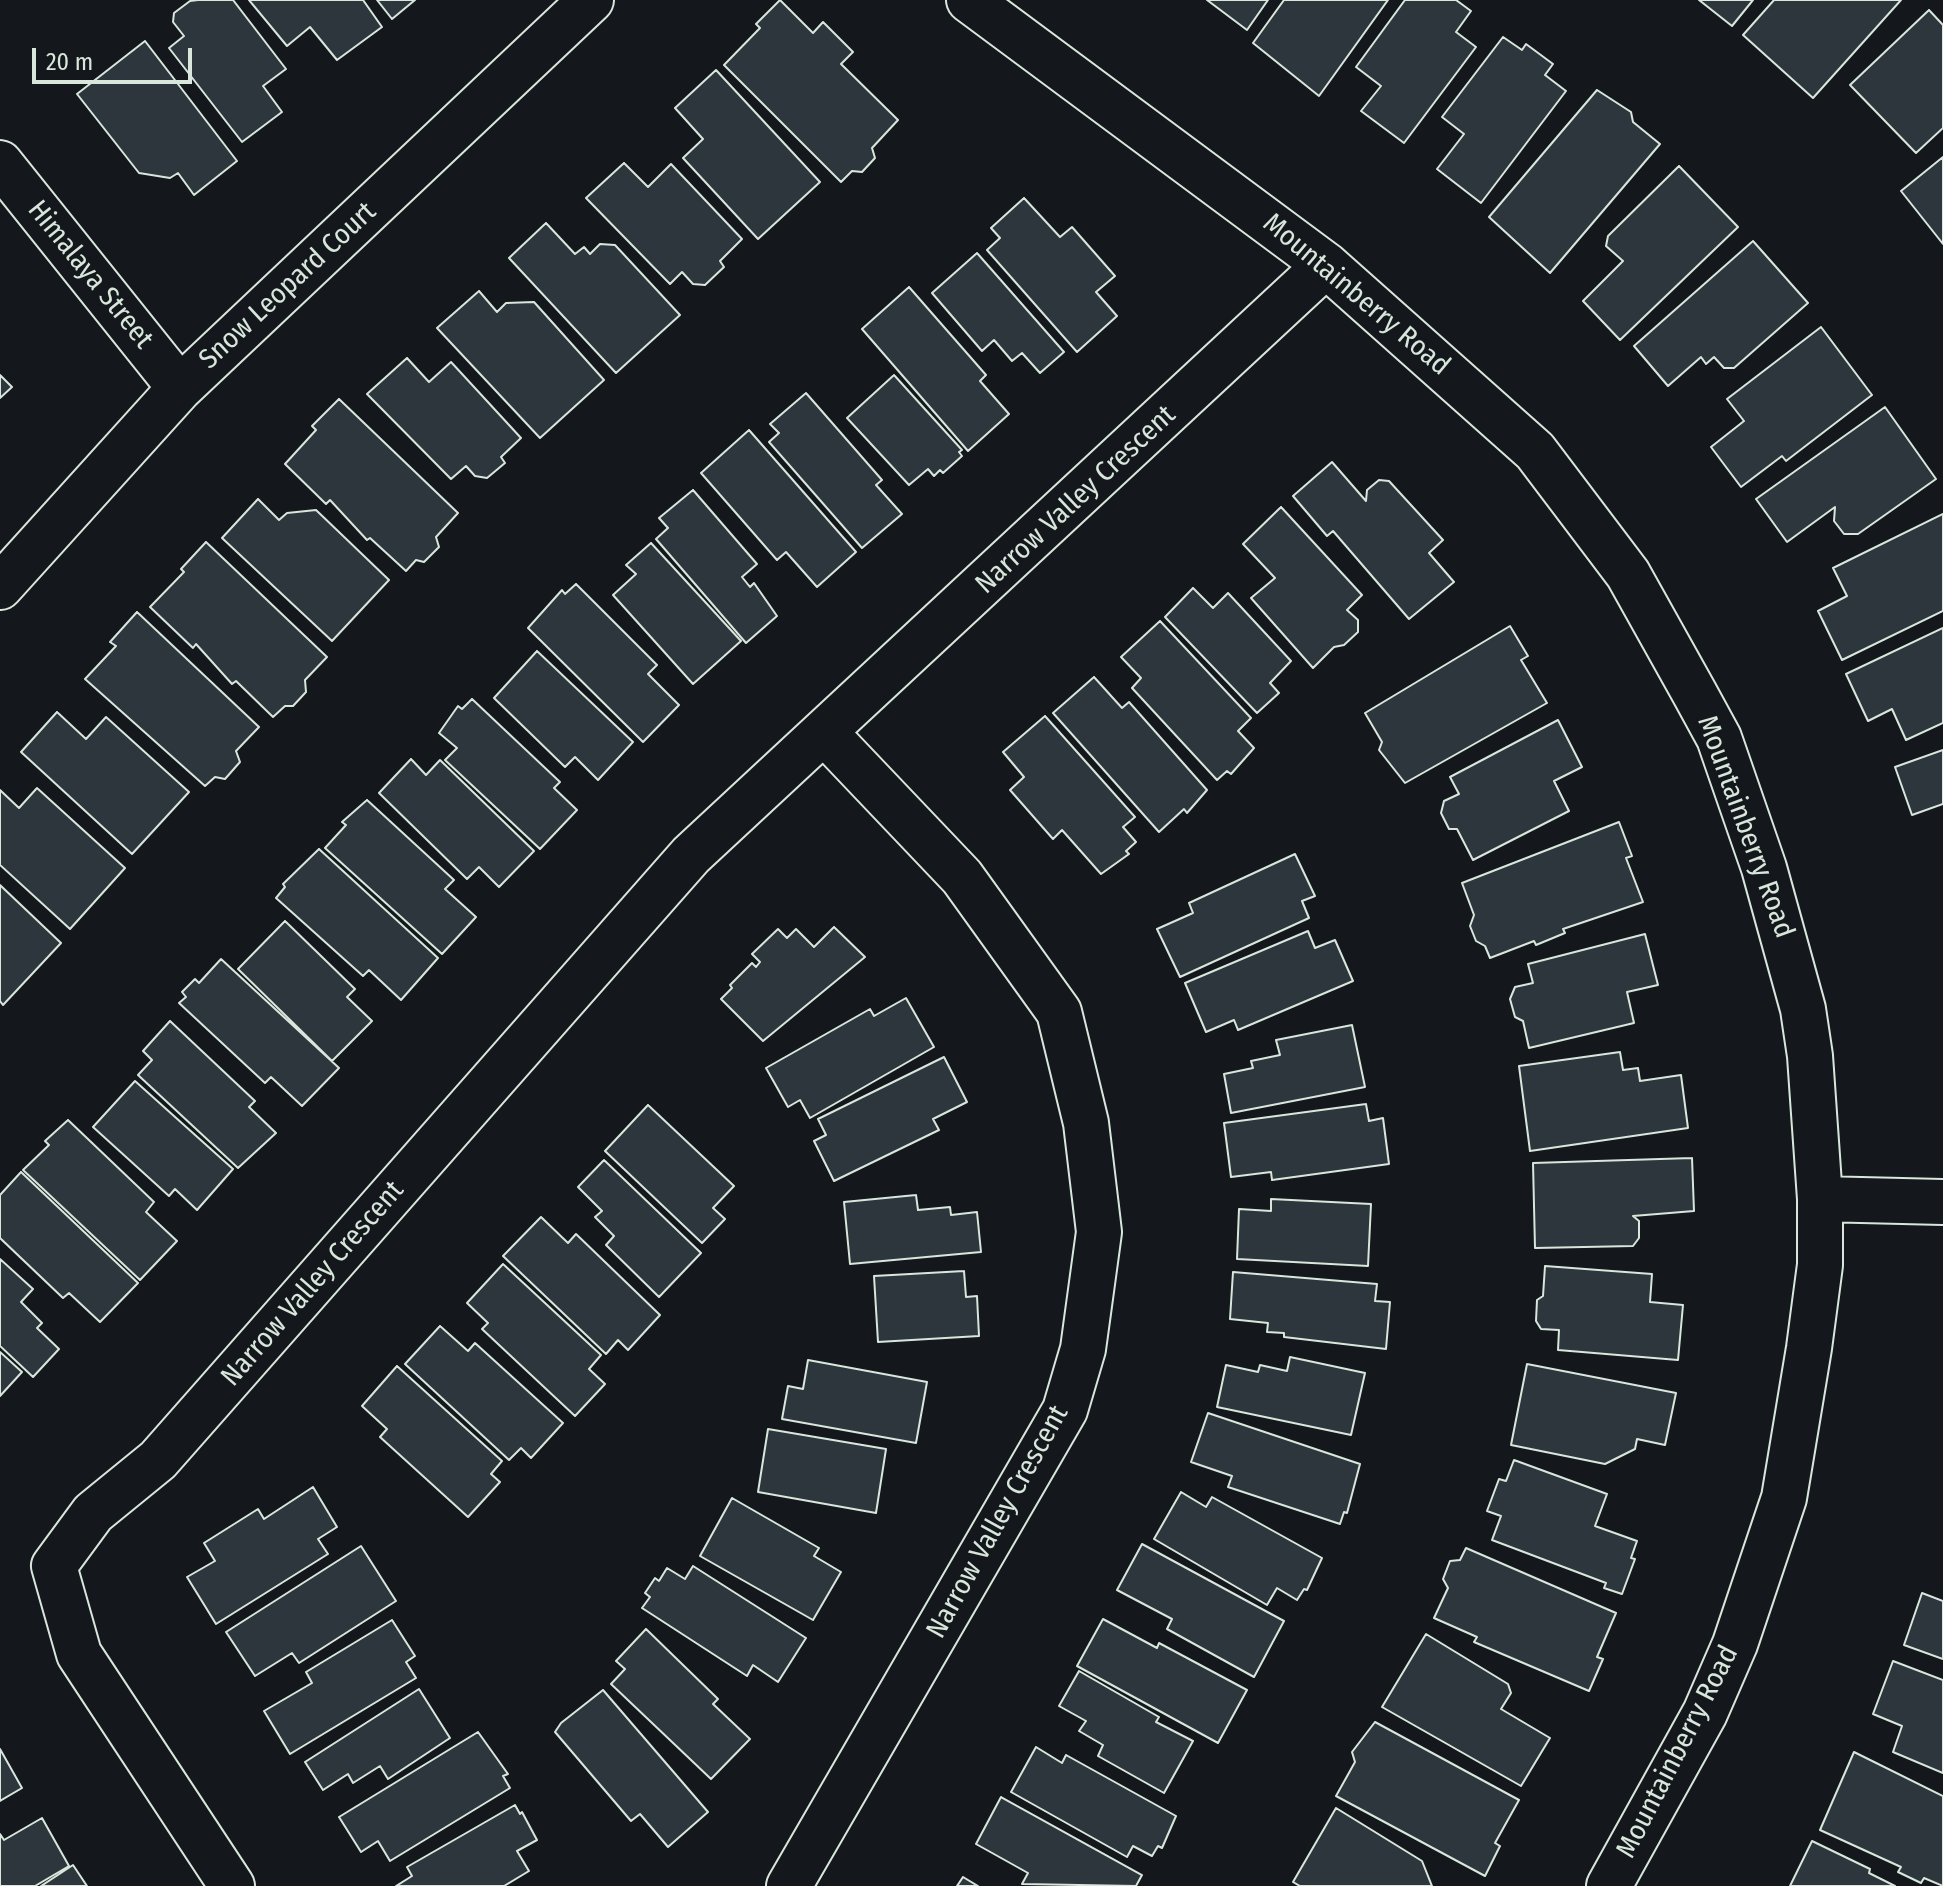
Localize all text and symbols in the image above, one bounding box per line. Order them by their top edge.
scale bar [36,32,196,82]
text: 20 m [46,48,93,76]
street label: Himalaya Street [20,194,160,356]
street label: Snow Leopard Court [193,195,383,377]
street label: Mountainberry Road [1256,207,1456,383]
street label: Narrow Valley Crescent [969,399,1183,601]
street label: Mountainberry Road [1689,711,1801,943]
street label: Narrow Valley Crescent [215,1175,411,1393]
street label: Narrow Valley Crescent [920,1400,1076,1644]
street label: Mountainberry Road [1610,1640,1746,1864]

